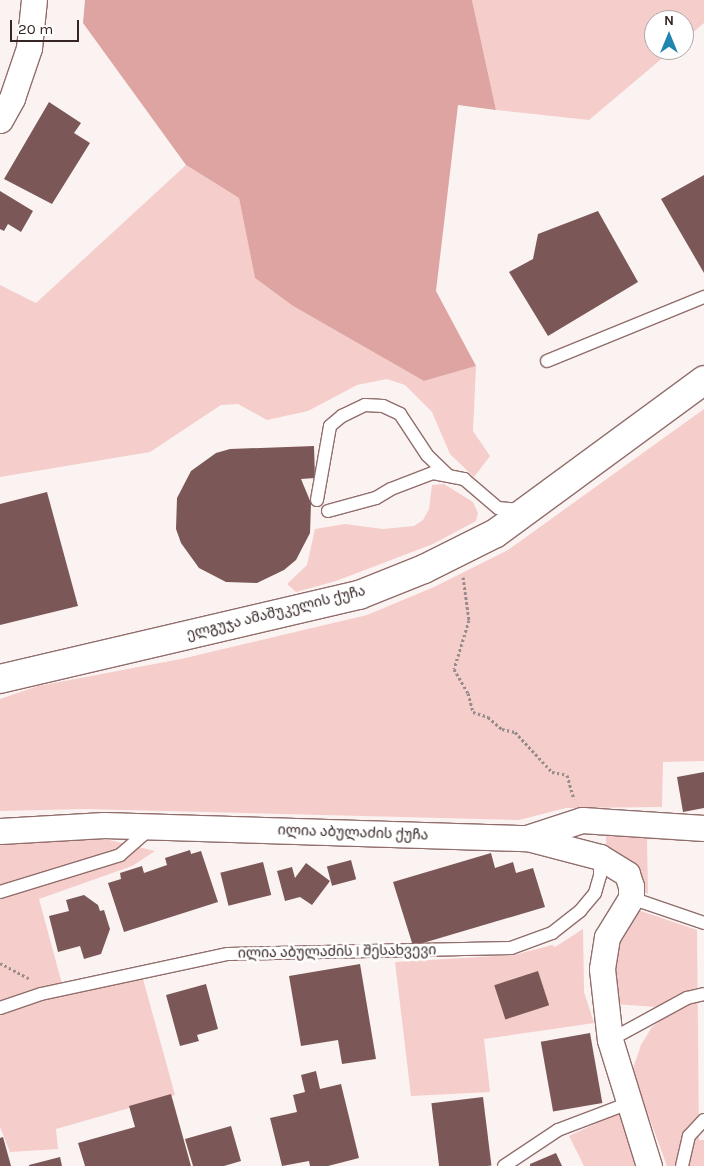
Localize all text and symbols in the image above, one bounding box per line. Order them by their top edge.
scale bar [12,10,81,42]
north arrow [644,10,694,60]
text: N [664,12,674,29]
text: 20 m [18,20,53,38]
street label: ელგუჯა ამაშუკელის ქუჩა [185,583,367,643]
street label: ილია აბულაძის ქუჩა [277,822,429,844]
street label: ილია აბულაძის I შესახვევი [238,942,436,962]

